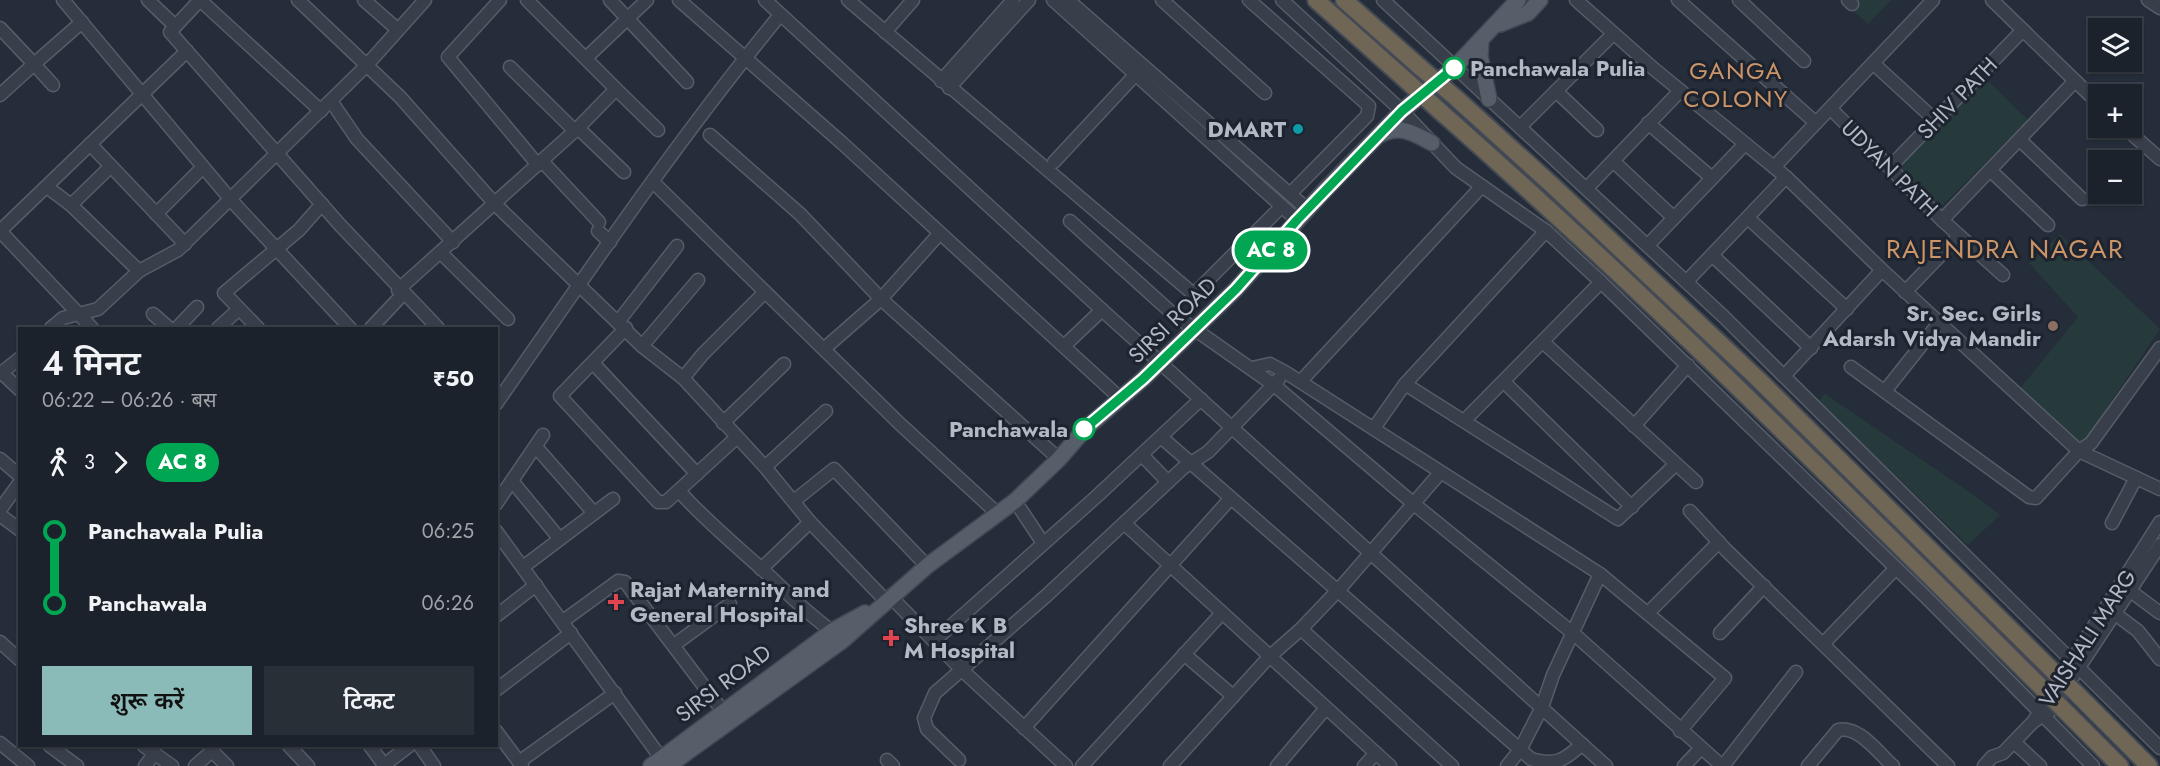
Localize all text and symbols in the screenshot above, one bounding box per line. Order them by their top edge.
map controls [2088,18,2142,204]
button: layers [2088,18,2142,72]
street label: SHIV PATH [1909,50,2005,146]
place label: Panchawala Pulia [1470,52,1645,84]
district label: GANGA COLONY [1683,53,1789,116]
marker: Panchawala Pulia [1443,57,1465,79]
button: + [2088,84,2142,138]
street label: UDYAN PATH [1834,112,1946,224]
place label: DMART [1208,113,1287,145]
marker: DMART [1291,122,1305,136]
button: − [2088,150,2142,204]
line badge: AC 8 [1229,230,1313,270]
district label: RAJENDRA NAGAR [1886,230,2124,268]
text: AC 8 [1247,235,1296,265]
street label: SIRSI ROAD [1120,269,1224,371]
place label: Sr. Sec. Girls Adarsh Vidya Mandir [1822,297,2041,354]
marker: Sr. Sec. Girls Adarsh Vidya Mandir [2046,319,2060,333]
text: 4 मिनट [42,340,141,387]
text: ₹50 [433,362,474,394]
text: 06:22 – 06:26 · बस [42,386,216,415]
place label: Panchawala [949,413,1068,445]
marker: Panchawala [1073,418,1095,440]
icon: walk [42,446,75,479]
icon: forward [104,446,137,479]
text: AC 8 [158,447,207,477]
text: 3 [84,448,95,477]
text: Panchawala Pulia [88,515,263,547]
text: 06:25 [422,517,474,546]
street label: VAISHALI MARG [2031,563,2143,713]
place label: Rajat Maternity and General Hospital [630,573,830,630]
text: Panchawala [88,587,207,619]
text: 06:26 [422,589,474,618]
marker: Rajat Maternity and General Hospital [607,593,625,611]
place label: Shree K B M Hospital [904,609,1015,666]
marker: Shree K B M Hospital [882,629,900,647]
street label: SIRSI ROAD [669,636,778,730]
button: शुरू करें [42,666,252,735]
button: टिकट [264,666,474,735]

